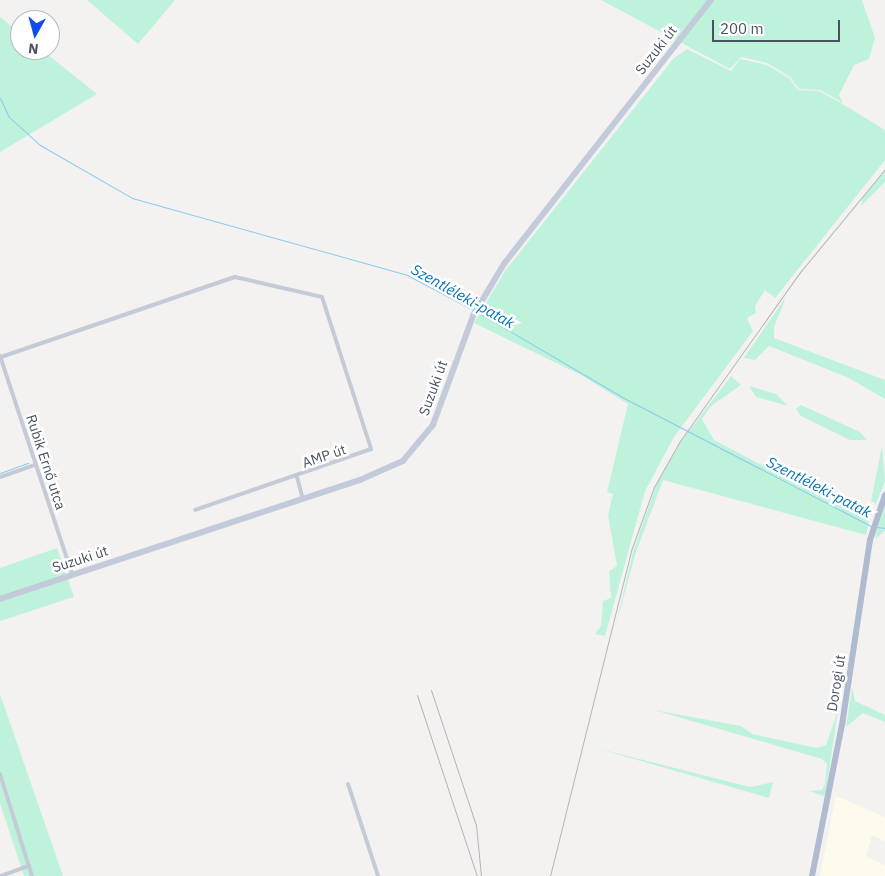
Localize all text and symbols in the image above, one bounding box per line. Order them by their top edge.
north arrow [10,10,60,60]
scale bar [715,10,842,42]
text: 200 m [720,19,764,38]
street label: Suzuki út [632,22,680,78]
text: N [27,39,39,58]
water label: Szentléleki-patak [408,260,518,332]
street label: Suzuki út [415,358,451,418]
street label: Rubik Ernő utca [23,412,69,512]
street label: AMP út [300,441,348,471]
water label: Szentléleki-patak [763,453,875,521]
street label: Suzuki út [50,542,110,576]
street label: Dorogi út [823,653,849,713]

